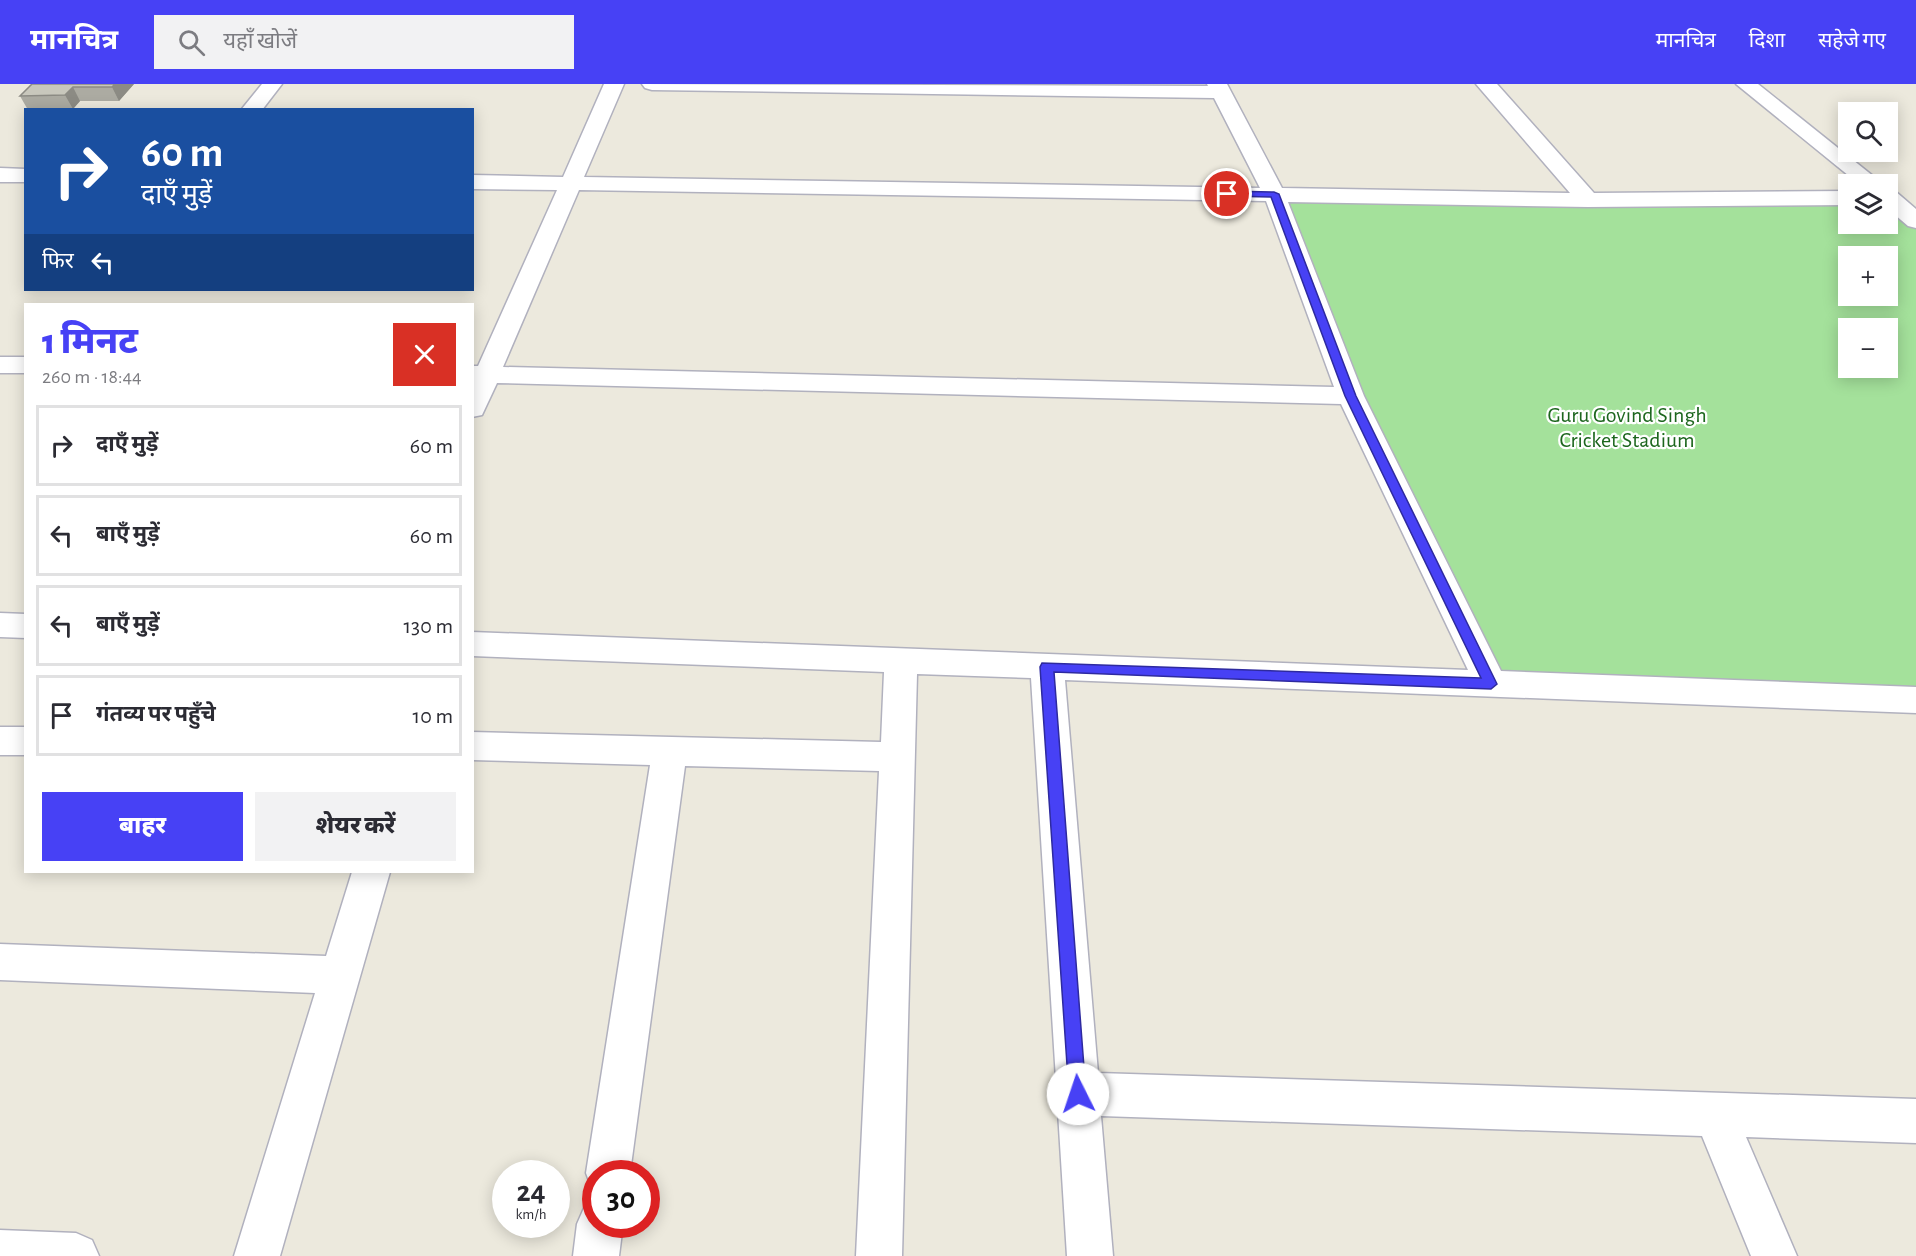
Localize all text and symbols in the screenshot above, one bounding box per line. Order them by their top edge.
search box [154,15,574,69]
icon: search [175,26,208,59]
text: मानचित्र [30,27,118,55]
text: यहाँ खोजें [223,30,297,52]
text: मानचित्र [1656,30,1716,51]
text: दिशा [1749,30,1785,51]
text: सहेजे गए [1818,30,1886,51]
map controls [1838,102,1898,378]
button: search [1838,102,1898,162]
icon: right [42,132,120,210]
text: 60 m [141,132,223,174]
pin [1201,168,1252,219]
button: layers [1838,174,1898,234]
icon: arrive [1210,177,1243,210]
text: दाएँ मुड़ें [141,181,212,208]
icon: left [86,246,119,279]
button: + [1838,246,1898,306]
text: फिर [42,250,74,272]
button: − [1838,318,1898,378]
button: close [393,323,456,386]
text: 1 मिनट [42,324,138,360]
text: 260 m · 18:44 [42,367,142,387]
park label: Guru Govind Singh Cricket Stadium [1547,404,1707,451]
icon: right [45,429,78,462]
text: दाएँ मुड़ें [96,433,158,455]
text: 60 m [410,435,453,457]
icon: left [45,519,78,552]
text: बाएँ मुड़ें [96,523,160,545]
text: 60 m [410,525,453,547]
icon: left [45,609,78,642]
text: बाएँ मुड़ें [96,613,160,635]
text: 130 m [404,615,453,637]
icon: arrive [45,699,78,732]
text: गंतव्य पर पहुँचे [96,703,216,725]
text: 10 m [413,705,453,727]
button: बाहर [42,792,243,861]
button: शेयर करें [255,792,456,861]
position arrow [1046,1062,1110,1126]
speed limit sign: 30 [582,1160,660,1238]
text: 24 [516,1177,546,1207]
text: km/h [516,1207,546,1222]

